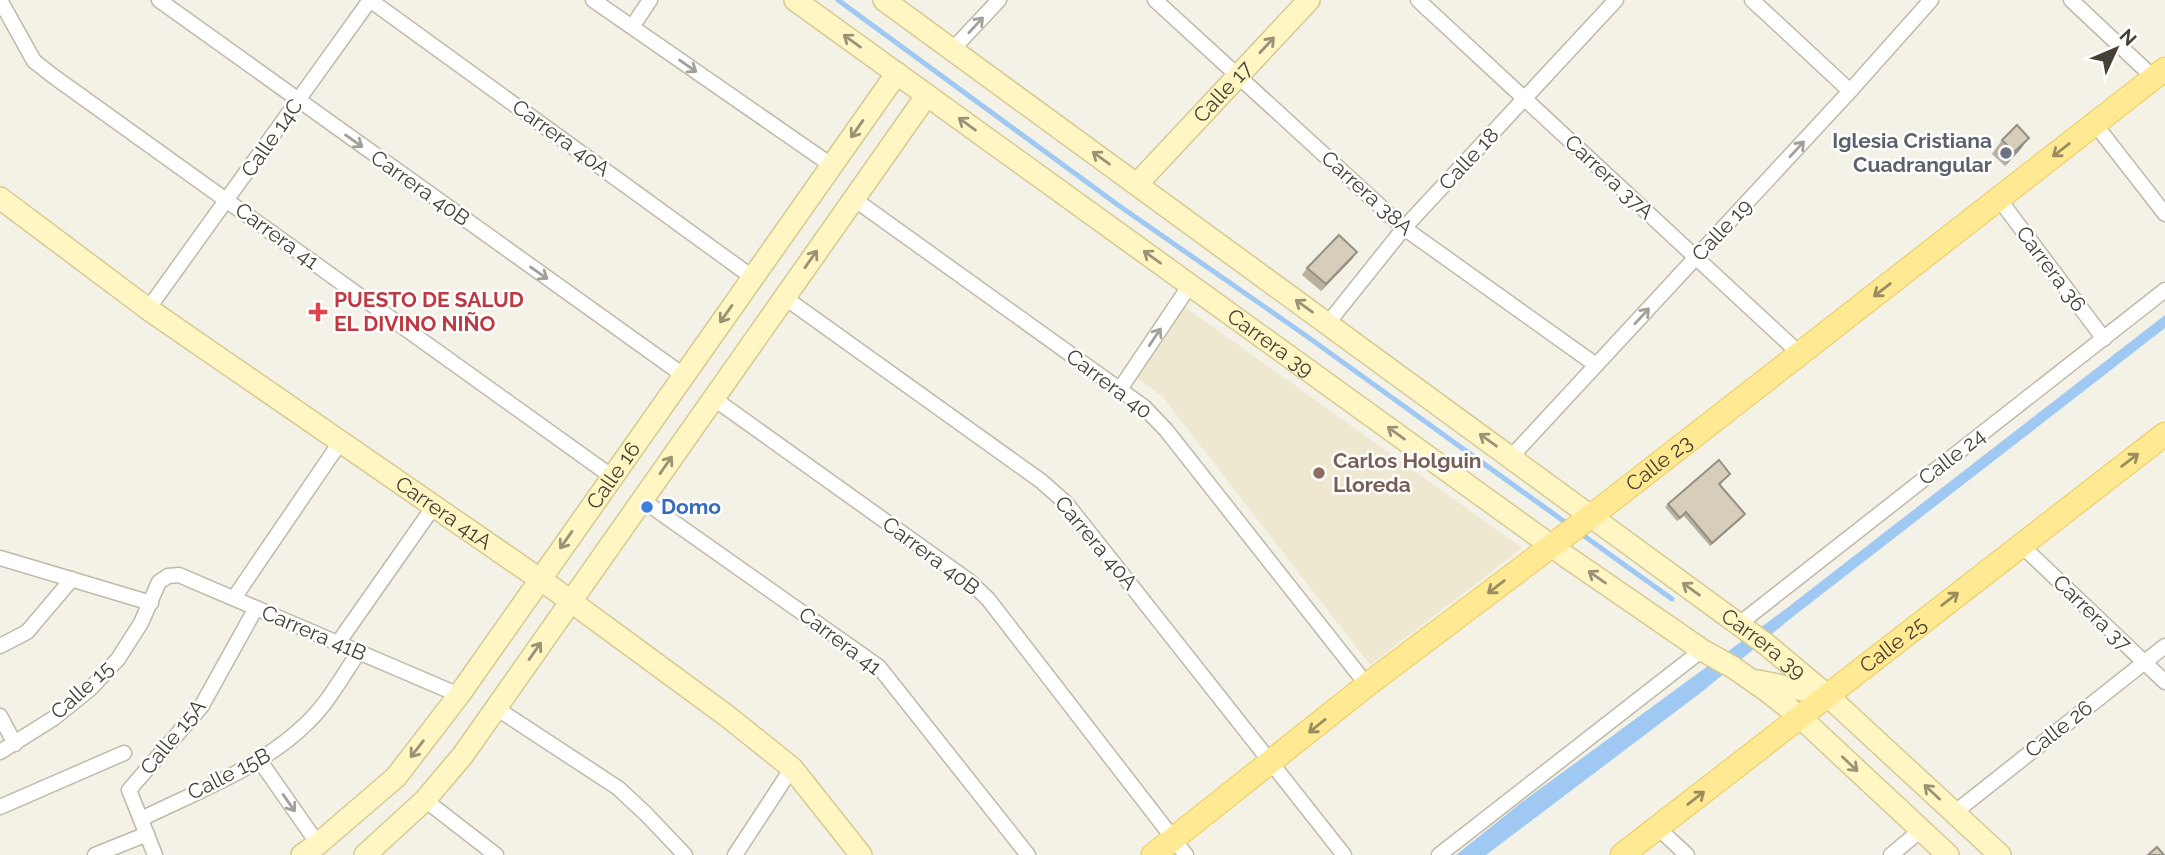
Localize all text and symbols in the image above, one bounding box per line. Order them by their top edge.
north arrow [2081,14,2151,84]
one-way arrow [968,16,984,34]
text: N [2115,24,2141,50]
one-way arrow [843,34,862,48]
one-way arrow [1259,37,1276,54]
street label: Calle 17 [1188,55,1258,128]
one-way arrow [678,59,697,73]
street label: Calle 14C [236,94,308,182]
street label: Carrera 40A [507,94,615,181]
one-way arrow [958,117,977,131]
one-way arrow [850,119,864,138]
street label: Calle 18 [1433,122,1504,195]
place label: Iglesia Cristiana Cuadrangular [1832,128,1992,177]
street label: Carrera 37A [1560,129,1659,224]
one-way arrow [344,134,363,148]
one-way arrow [1788,141,1805,158]
one-way arrow [2053,143,2071,158]
street label: Carrera 40B [366,144,475,231]
street label: Carrera 38A [1316,145,1418,240]
marker: Iglesia Cristiana Cuadrangular [1998,145,2014,161]
one-way arrow [1091,151,1110,166]
street label: Calle 19 [1686,193,1757,266]
street label: Carrera 41 [231,197,324,274]
street label: Carrera 36 [2011,221,2092,316]
one-way arrow [804,250,818,269]
one-way arrow [1143,250,1162,264]
one-way arrow [529,266,548,280]
one-way arrow [1873,282,1891,297]
place label: PUESTO DE SALUD EL DIVINO NIÑO [334,287,524,336]
one-way arrow [1295,299,1314,313]
marker: PUESTO DE SALUD EL DIVINO NIÑO [308,302,328,322]
street label: Carrera 39 [1222,303,1318,382]
one-way arrow [719,304,733,323]
one-way arrow [1634,308,1651,325]
one-way arrow [1148,328,1162,347]
street label: Carrera 40 [1061,343,1157,424]
street label: Calle 24 [1914,423,1990,490]
one-way arrow [1387,426,1406,440]
street label: Calle 23 [1621,429,1697,496]
one-way arrow [1479,433,1498,448]
street label: Calle 16 [581,437,645,514]
place label: Carlos Holguin Lloreda [1333,448,1482,497]
one-way arrow [2120,453,2139,468]
one-way arrow [659,456,673,475]
marker: Carlos Holguin Lloreda [1311,465,1327,481]
street label: Carrera 41A [391,470,497,554]
street label: Carrera 40A [1050,491,1143,595]
place label: Domo [661,494,721,519]
marker: Domo [639,499,655,515]
street label: Carrera 40B [878,511,985,600]
one-way arrow [559,530,573,549]
street label: Carrera 37 [2048,569,2137,657]
one-way arrow [1588,570,1607,584]
one-way arrow [1488,579,1506,594]
one-way arrow [1682,582,1701,596]
one-way arrow [1940,592,1958,607]
street label: Carrera 41B [258,599,370,666]
street label: Carrera 41 [794,601,887,680]
street label: Carrera 39 [1717,603,1811,684]
street label: Calle 25 [1855,611,1931,678]
one-way arrow [528,642,542,661]
street label: Calle 15 [45,655,118,724]
street label: Calle 15A [135,694,211,779]
street label: Calle 26 [2020,695,2097,763]
one-way arrow [1308,719,1326,734]
one-way arrow [409,740,424,758]
street label: Calle 15B [183,742,274,805]
one-way arrow [1841,755,1858,772]
one-way arrow [1923,784,1941,800]
one-way arrow [1686,791,1704,806]
one-way arrow [282,793,296,812]

